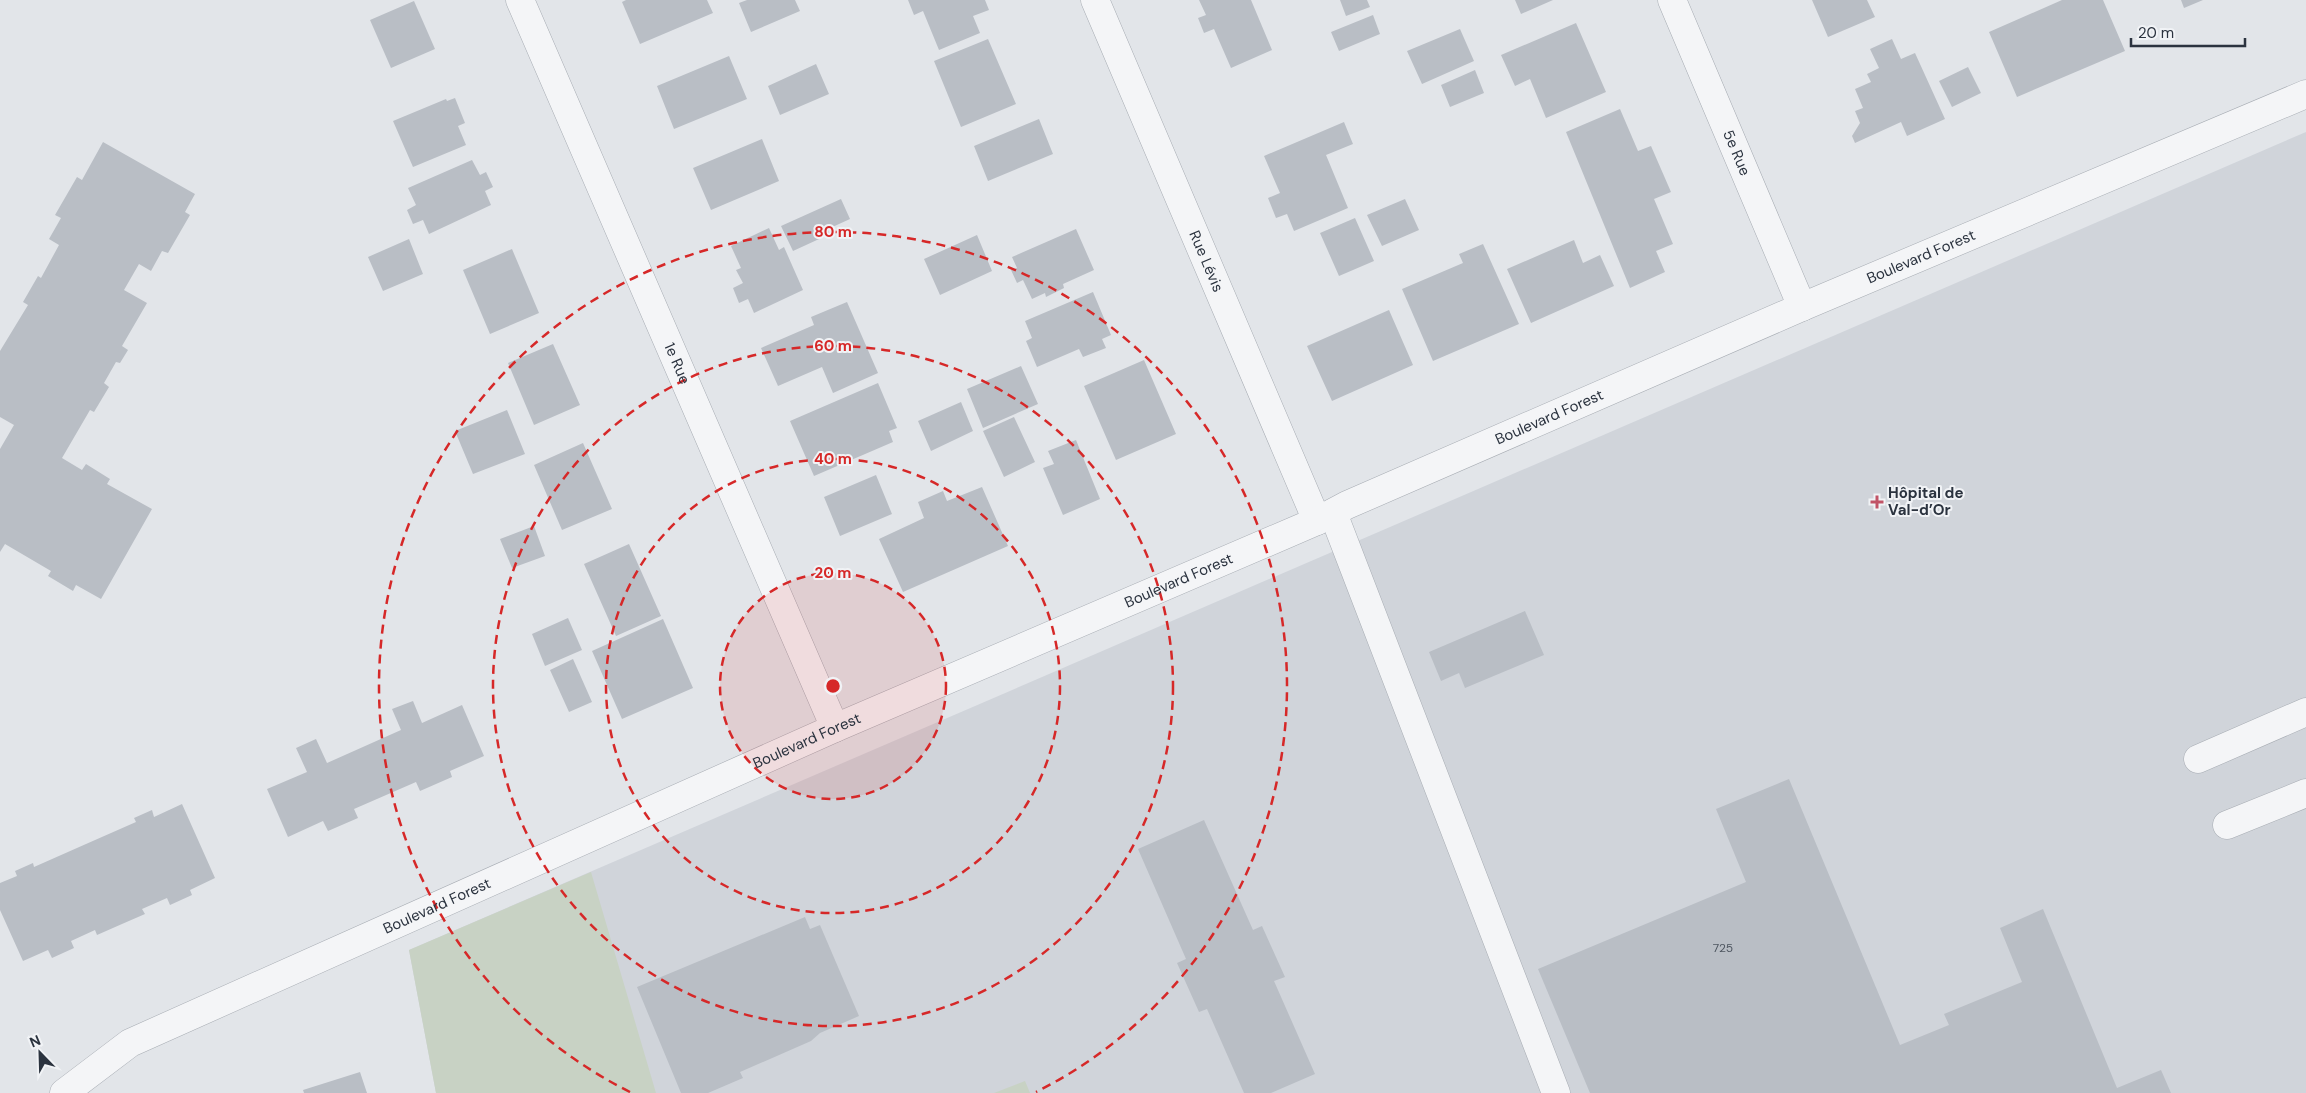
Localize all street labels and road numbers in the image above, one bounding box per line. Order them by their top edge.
street label: 5e Rue [1718,127,1755,179]
street label: Boulevard Forest [1864,225,1978,288]
street label: Rue Lévis [1184,227,1228,295]
street label: 1e Rue [659,340,695,387]
street label: Boulevard Forest [1492,385,1606,449]
street label: Boulevard Forest [1121,548,1236,612]
street label: Boulevard Forest [750,708,864,773]
street label: Boulevard Forest [380,873,494,939]

